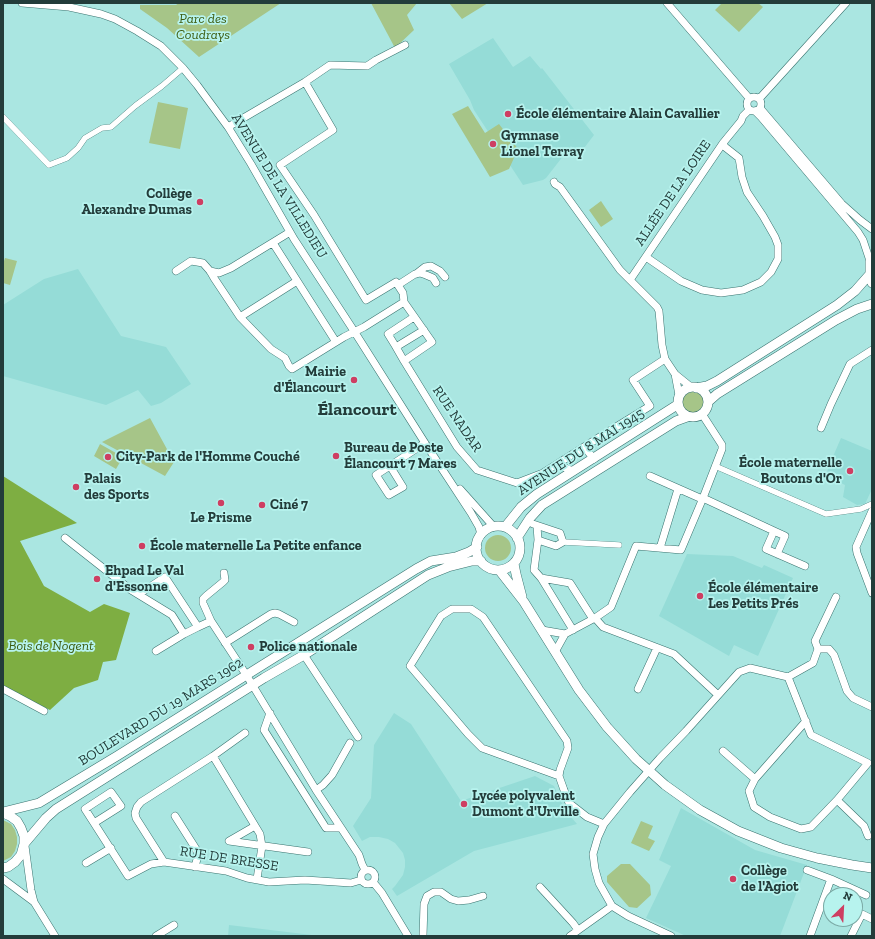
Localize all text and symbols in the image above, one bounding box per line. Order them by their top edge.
park label: Parc des Coudrays [176,11,230,44]
place label: École élémentaire Alain Cavallier [516,106,720,122]
marker: École élémentaire Alain Cavallier [503,109,513,119]
street label: AVENUE DE LA VILLEDIEU [227,110,331,262]
place label: Gymnase Lionel Terray [501,128,584,160]
street label: ALLÉE DE LA LOIRE [631,137,715,249]
marker: Gymnase Lionel Terray [488,139,498,149]
place label: Collège Alexandre Dumas [81,186,192,218]
marker: Collège Alexandre Dumas [195,197,205,207]
place label: Mairie d'Élancourt [274,364,346,396]
marker: Mairie d'Élancourt [349,375,359,385]
street label: RUE NADAR [429,383,485,455]
district label: Élancourt [317,399,397,421]
street label: AVENUE DU 8 MAI 1945 [515,405,647,499]
place label: Bureau de Poste Élancourt 7 Mares [344,440,457,472]
place label: City-Park de l'Homme Couché [116,449,300,465]
marker: Bureau de Poste Élancourt 7 Mares [331,451,341,461]
marker: City-Park de l'Homme Couché [103,452,113,462]
place label: École maternelle Boutons d'Or [739,455,842,488]
marker: École maternelle Boutons d'Or [845,466,855,476]
place label: Palais des Sports [84,471,149,504]
marker: Palais des Sports [71,482,81,492]
place label: Ciné 7 [270,497,308,513]
marker: Le Prisme [216,498,226,508]
marker: Ciné 7 [257,500,267,510]
place label: Le Prisme [190,510,252,526]
place label: École maternelle La Petite enfance [150,538,362,554]
marker: École maternelle La Petite enfance [137,541,147,551]
place label: Ehpad Le Val d'Essonne [105,563,184,596]
marker: Ehpad Le Val d'Essonne [92,574,102,584]
place label: École élémentaire Les Petits Prés [708,580,818,612]
marker: École élémentaire Les Petits Prés [695,591,705,601]
park label: Bois de Nogent [8,638,94,654]
place label: Police nationale [259,639,357,655]
marker: Police nationale [246,642,256,652]
street label: BOULEVARD DU 19 MARS 1962 [76,654,246,770]
place label: Lycée polyvalent Dumont d'Urville [472,788,579,820]
marker: Lycée polyvalent Dumont d'Urville [459,799,469,809]
street label: RUE DE BRESSE [179,843,279,875]
place label: Collège de l'Agiot [741,863,799,896]
marker: Collège de l'Agiot [728,874,738,884]
north arrow [823,887,863,927]
text: N [841,889,854,904]

